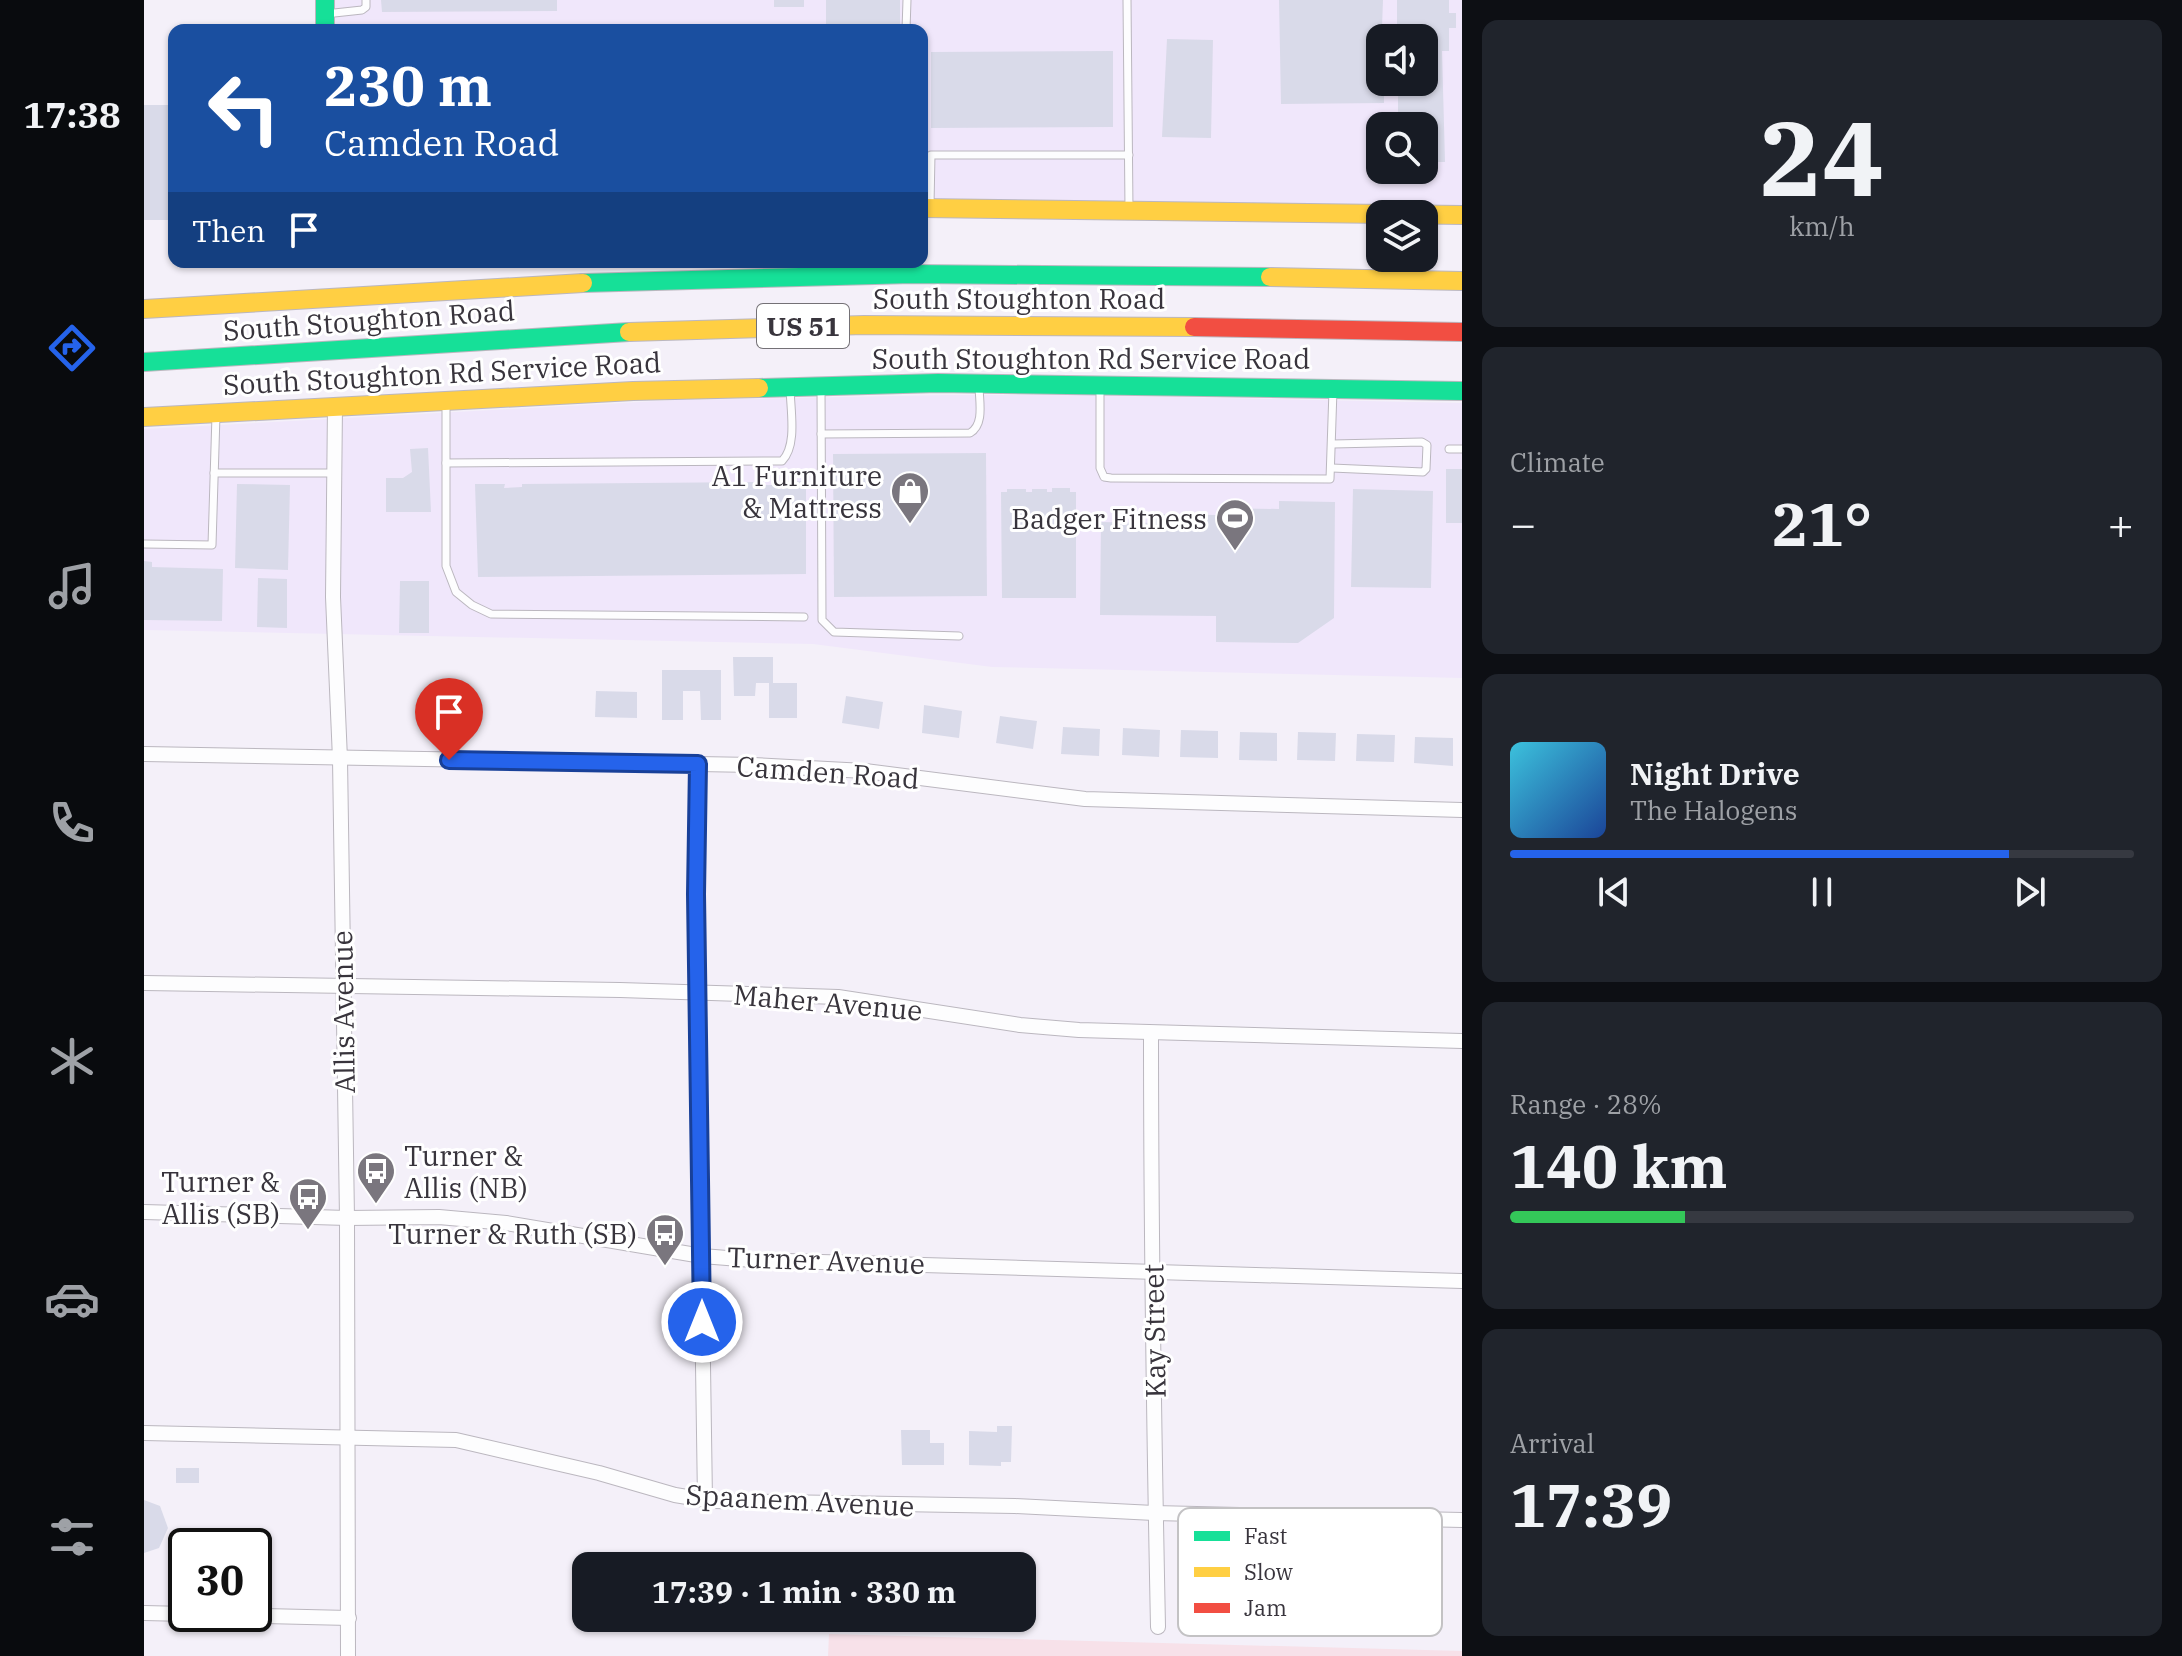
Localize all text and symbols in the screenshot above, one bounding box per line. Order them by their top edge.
map controls [1366,24,1438,272]
button: sound [1366,24,1438,96]
text: 230 m [324,49,492,121]
icon: left [192,56,296,160]
text: 24 [1760,89,1884,225]
text: 17:38 [23,91,121,138]
button: search [1366,112,1438,184]
text: Camden Road [324,119,559,166]
button: layers [1366,200,1438,272]
icon: arrive [282,208,326,252]
text: km/h [1789,209,1855,243]
text: Then [192,211,266,250]
street label: South Stoughton Road [873,280,1165,317]
street label: South Stoughton Road [222,291,516,349]
road number: US 51 [757,304,849,348]
icon: directions [44,320,100,376]
street label: South Stoughton Rd Service Road [872,340,1310,377]
street label: South Stoughton Rd Service Road [222,343,662,403]
text: Climate [1510,445,1605,479]
place label: A1 Furniture & Mattress [712,457,882,526]
shop icon: A1 Furniture & Mattress [889,470,931,525]
text: 21° [1772,484,1872,563]
text: − [1510,495,1536,552]
text: + [2108,495,2134,552]
sports icon: Badger Fitness [1214,497,1256,552]
place label: Badger Fitness [1011,500,1207,537]
icon: music [44,558,100,614]
pin [415,678,483,760]
icon: arrive [427,690,471,734]
street label: Camden Road [735,747,921,797]
text: Night Drive [1630,754,1800,793]
text: The Halogens [1630,793,1798,827]
icon: phone [44,795,100,851]
icon: previous [1592,870,1636,914]
icon: pause [1800,870,1844,914]
icon: next [2008,870,2052,914]
street label: Allis Avenue [323,930,363,1094]
street label: Maher Avenue [732,975,924,1029]
icon: climate [44,1033,100,1089]
text: Range · 28% [1510,1087,1662,1121]
text: 140 km [1510,1126,1728,1205]
place label: Turner & Allis (NB) [404,1137,528,1206]
bus stop icon: Turner & Allis (NB) [355,1150,397,1205]
place label: Turner & Allis (SB) [161,1163,280,1232]
bus stop icon: Turner & Allis (SB) [287,1176,329,1231]
bus stop icon: Turner & Ruth (SB) [644,1212,686,1267]
place label: Turner & Ruth (SB) [388,1215,637,1252]
street label: Turner Avenue [727,1238,925,1282]
street label: Kay Street [1134,1263,1174,1399]
icon: car [44,1271,100,1327]
position arrow [660,1280,744,1364]
text: Arrival [1510,1426,1595,1460]
text: 17:39 [1510,1465,1672,1544]
street label: Spaanem Avenue [685,1476,915,1524]
legend [1178,1508,1442,1636]
icon: filters [44,1509,100,1565]
text: Fast [1244,1521,1287,1550]
speed limit sign: 30 [168,1528,272,1632]
text: Slow [1244,1557,1293,1586]
text: 17:39 · 1 min · 330 m [652,1572,956,1611]
text: Jam [1244,1593,1287,1622]

